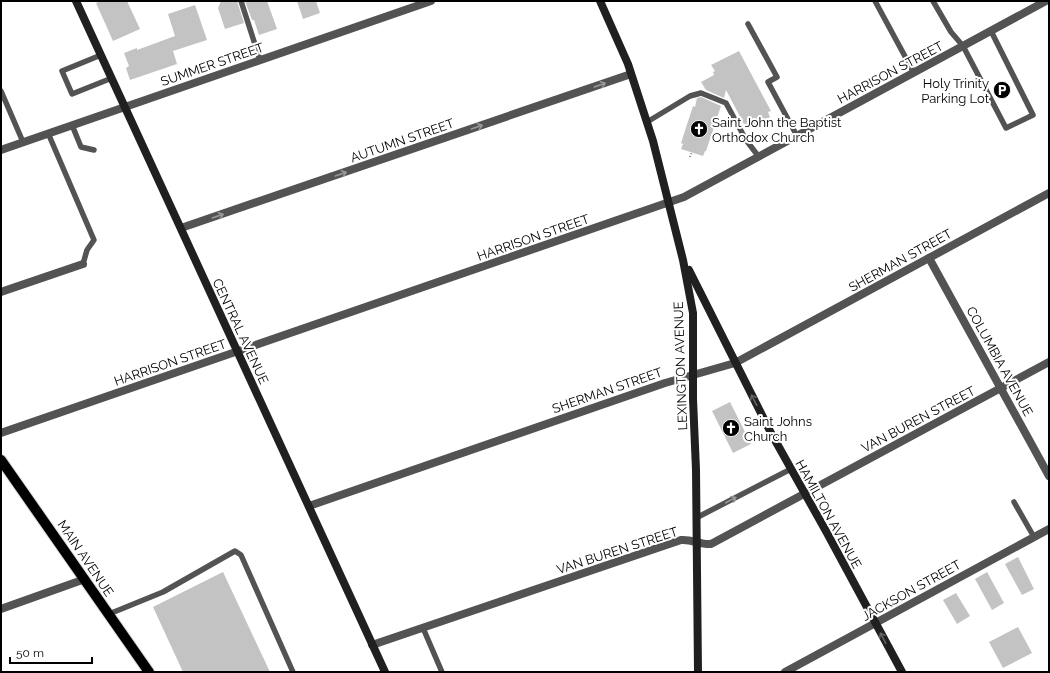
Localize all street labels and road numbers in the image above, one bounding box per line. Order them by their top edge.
street label: HARRISON STREET [835,38,946,107]
street label: SUMMER STREET [159,40,266,89]
street label: AUTUMN STREET [348,116,456,165]
street label: HARRISON STREET [475,211,591,264]
street label: SHERMAN STREET [846,226,954,295]
street label: CENTRAL AVENUE [210,276,272,386]
street label: LEXINGTON AVENUE [671,301,690,431]
street label: COLUMBIA AVENUE [963,304,1036,419]
street label: HARRISON STREET [112,336,228,389]
street label: SHERMAN STREET [550,365,664,416]
street label: VAN BUREN STREET [859,383,978,456]
street label: HAMILTON AVENUE [792,457,865,571]
street label: MAIN AVENUE [55,517,117,599]
street label: VAN BUREN STREET [555,524,680,577]
street label: JACKSON STREET [859,557,963,624]

